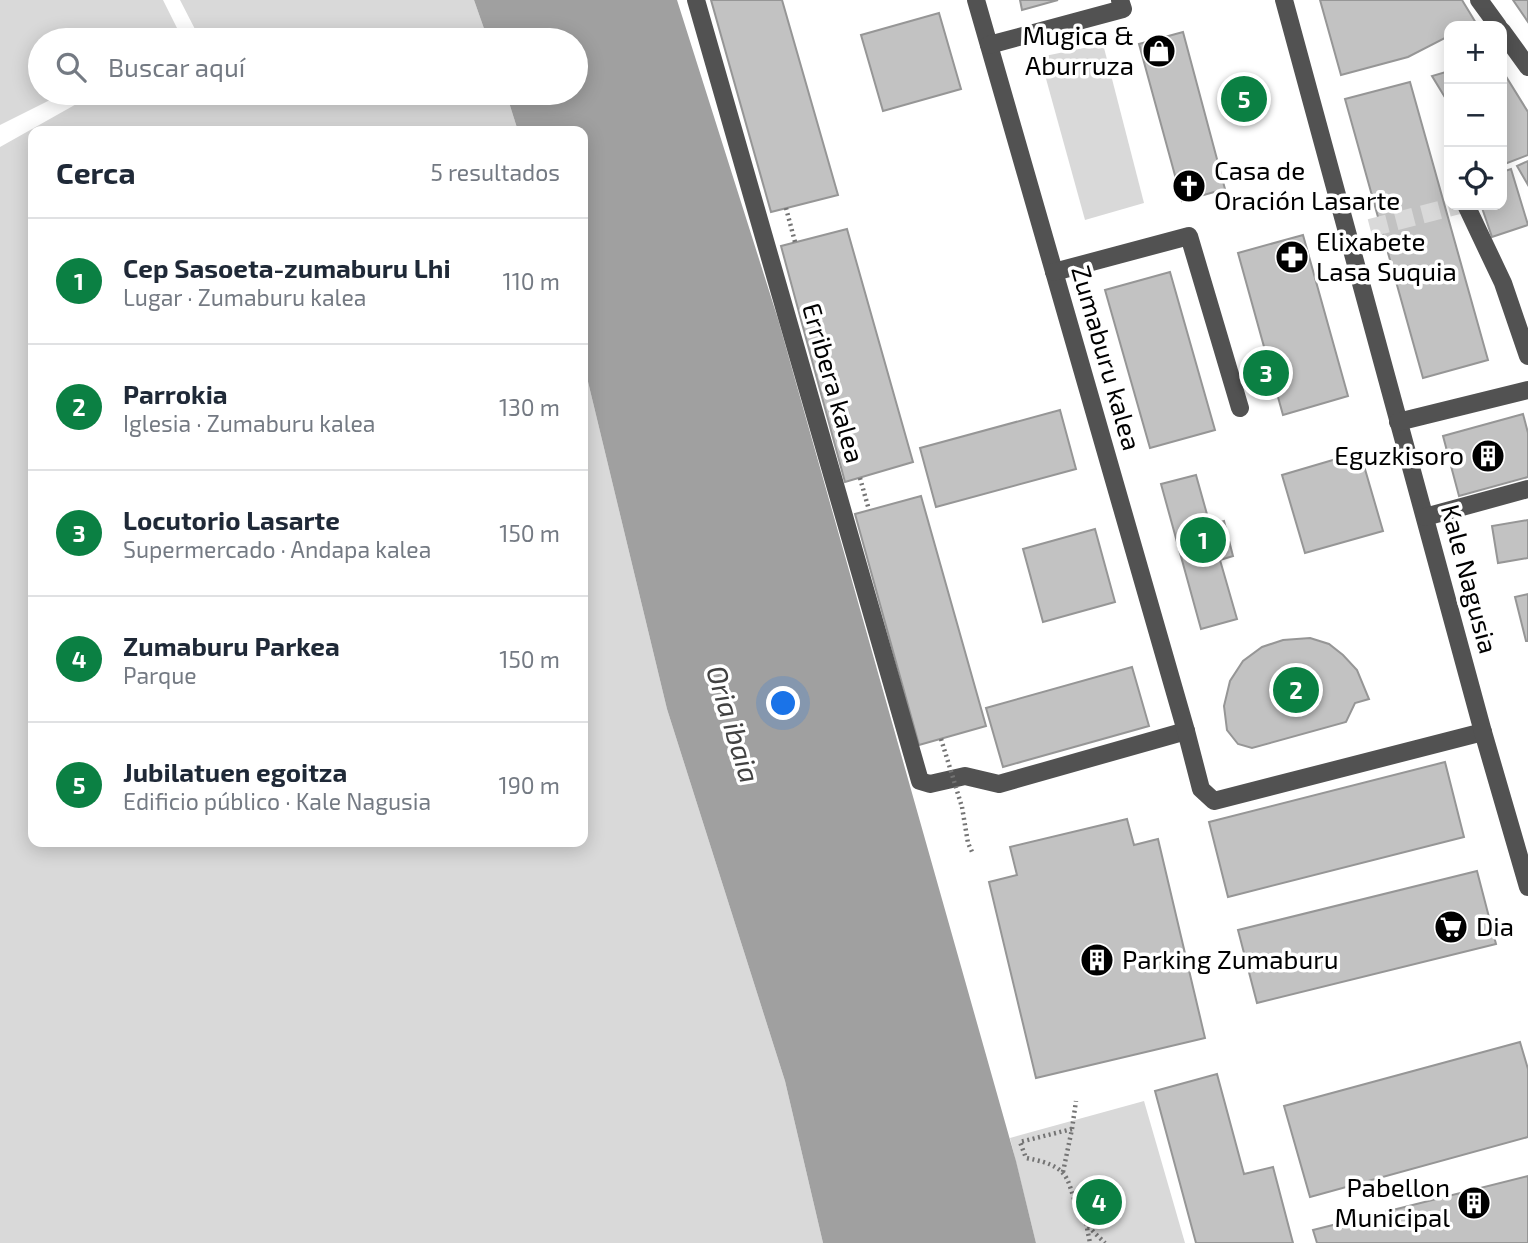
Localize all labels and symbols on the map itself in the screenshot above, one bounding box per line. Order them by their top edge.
place label: Mugica & Aburruza [1023,19,1134,80]
shop icon: Mugica & Aburruza [1140,32,1178,70]
pin: 5 [1221,73,1267,125]
place label: Casa de Oración Lasarte [1214,154,1400,215]
church icon: Casa de Oración Lasarte [1170,167,1208,205]
place label: Elixabete Lasa Suquia [1316,225,1457,286]
pharmacy icon: Elixabete Lasa Suquia [1273,238,1311,276]
street label: Zumaburu kalea [1066,262,1149,454]
street label: Erribera kalea [797,299,872,466]
pin: 3 [1243,347,1289,399]
building icon: Eguzkisoro [1469,437,1507,475]
place label: Eguzkisoro [1334,439,1464,470]
street label: Kale Nagusia [1436,501,1505,657]
pin: 1 [1180,514,1226,566]
water label: Oria ibaia [700,661,768,786]
pin: 2 [1273,664,1319,716]
your location [766,686,800,720]
supermarket icon: Dia [1432,908,1470,946]
place label: Dia [1476,910,1514,941]
building icon: Parking Zumaburu [1078,941,1116,979]
place label: Parking Zumaburu [1122,943,1339,974]
place label: Pabellon Municipal [1335,1171,1450,1232]
pin: 4 [1076,1176,1122,1228]
building icon: Pabellon Municipal [1455,1184,1493,1222]

